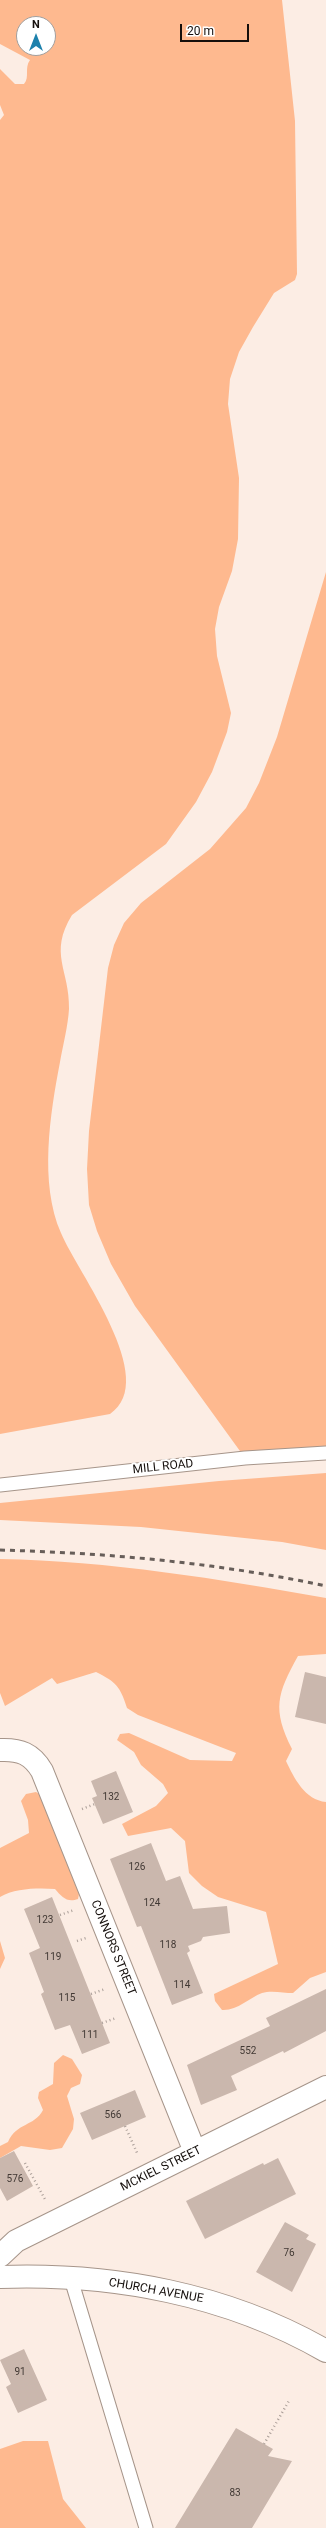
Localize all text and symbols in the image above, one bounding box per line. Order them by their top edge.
north arrow [16,16,56,56]
scale bar [182,16,251,42]
text: N [32,18,40,31]
text: 20 m [187,24,214,38]
street label: MILL ROAD [132,1457,194,1477]
house number: 132 [103,1791,119,1803]
house number: 126 [129,1861,145,1873]
house number: 124 [144,1897,160,1909]
street label: CONNORS STREET [87,1898,139,1998]
house number: 123 [37,1914,53,1926]
house number: 118 [160,1939,176,1951]
house number: 119 [45,1951,61,1963]
house number: 114 [174,1979,190,1991]
house number: 115 [59,1992,75,2004]
house number: 111 [82,2029,98,2041]
house number: 552 [240,2045,256,2057]
house number: 566 [105,2109,121,2121]
street label: MCKIEL STREET [118,2143,204,2195]
house number: 576 [7,2173,23,2185]
house number: 76 [283,2247,295,2259]
street label: CHURCH AVENUE [108,2276,204,2306]
house number: 91 [14,2366,26,2378]
house number: 83 [229,2487,241,2499]

